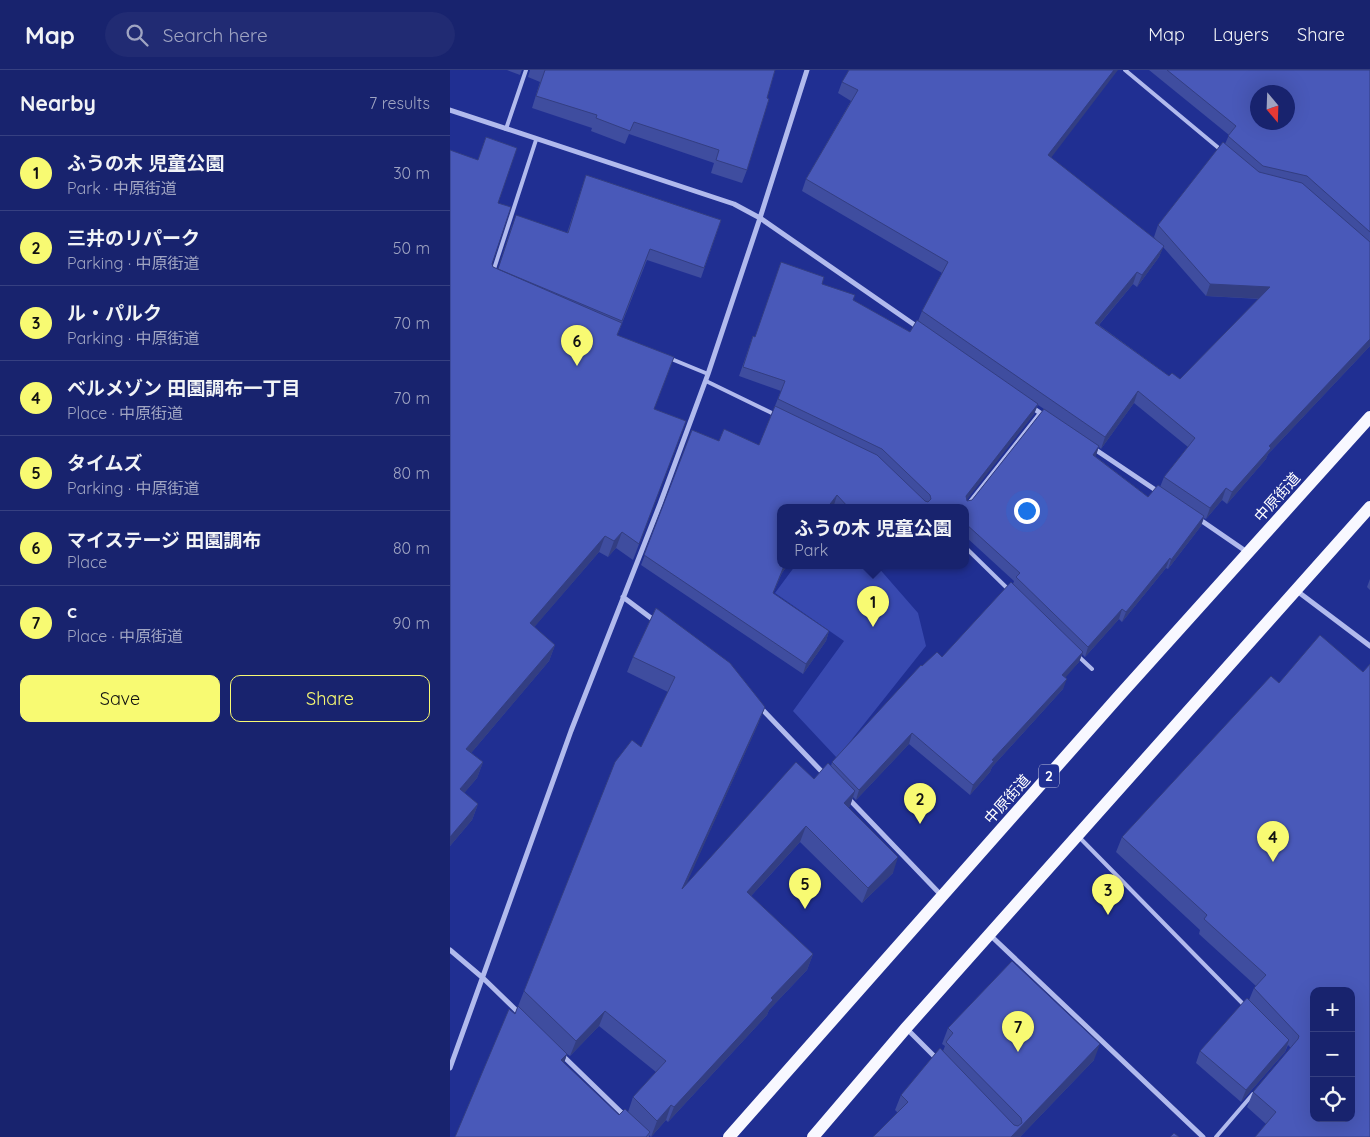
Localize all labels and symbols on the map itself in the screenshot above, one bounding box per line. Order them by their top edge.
north arrow [1250,85,1295,130]
pin: 6 [561,325,593,366]
street label: 中原街道 [1250,468,1304,526]
your location [1014,498,1040,524]
pin: 1 [857,586,889,627]
road number: 2 [1039,764,1059,788]
street label: 中原街道 [980,770,1034,828]
pin: 2 [904,783,936,824]
pin: 4 [1257,821,1289,862]
pin: 5 [789,868,821,909]
pin: 3 [1092,874,1124,915]
pin: 7 [1002,1011,1034,1052]

